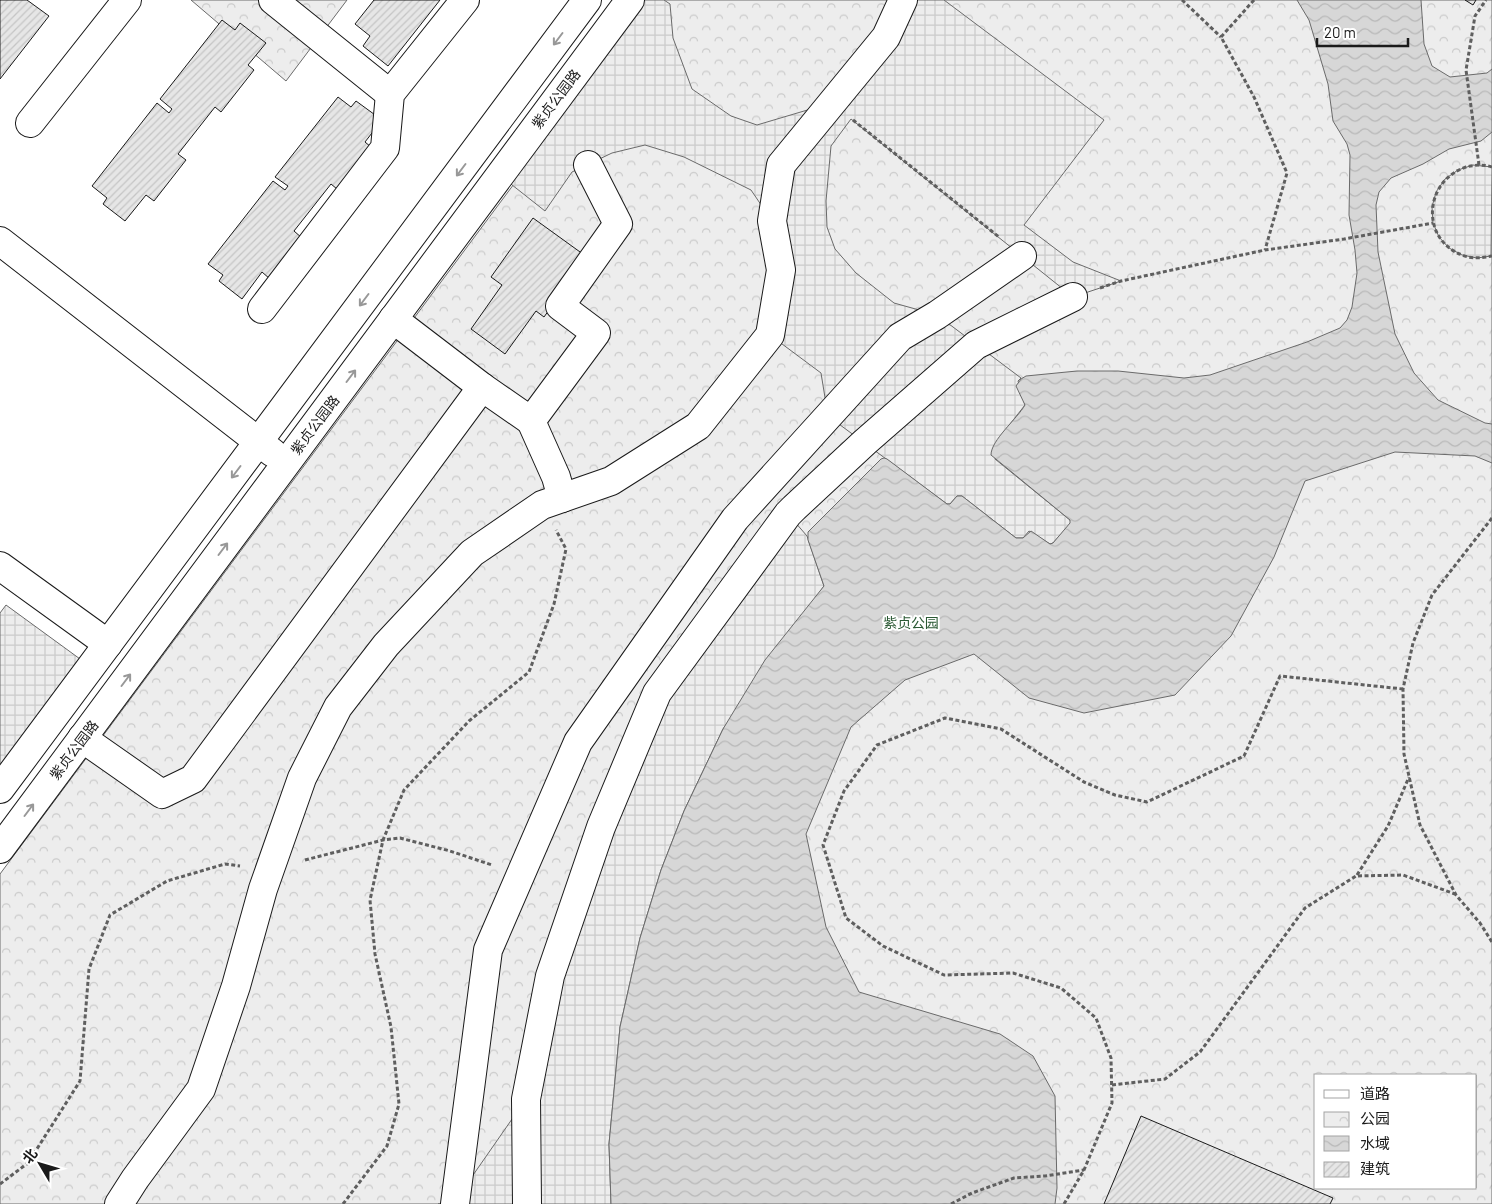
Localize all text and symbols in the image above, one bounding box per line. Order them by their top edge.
scale bar [1317,15,1408,47]
text: 20 m [1324,23,1356,41]
one-way arrow [553,32,563,46]
street label: 紫贞公园路 [528,66,583,132]
one-way arrow [456,162,467,176]
one-way arrow [359,293,370,306]
one-way arrow [345,370,356,383]
street label: 紫贞公园路 [287,392,342,458]
one-way arrow [231,465,241,479]
one-way arrow [217,543,228,556]
park label: 紫贞公园 [883,614,939,631]
one-way arrow [121,673,131,687]
street label: 紫贞公园路 [46,717,101,783]
one-way arrow [24,803,34,817]
legend [1314,1074,1477,1189]
text: 道路 [1360,1084,1390,1102]
text: 公园 [1360,1109,1390,1127]
text: 水域 [1360,1134,1390,1152]
north arrow [15,1139,65,1189]
text: 北 [18,1145,40,1166]
text: 建筑 [1360,1159,1390,1177]

